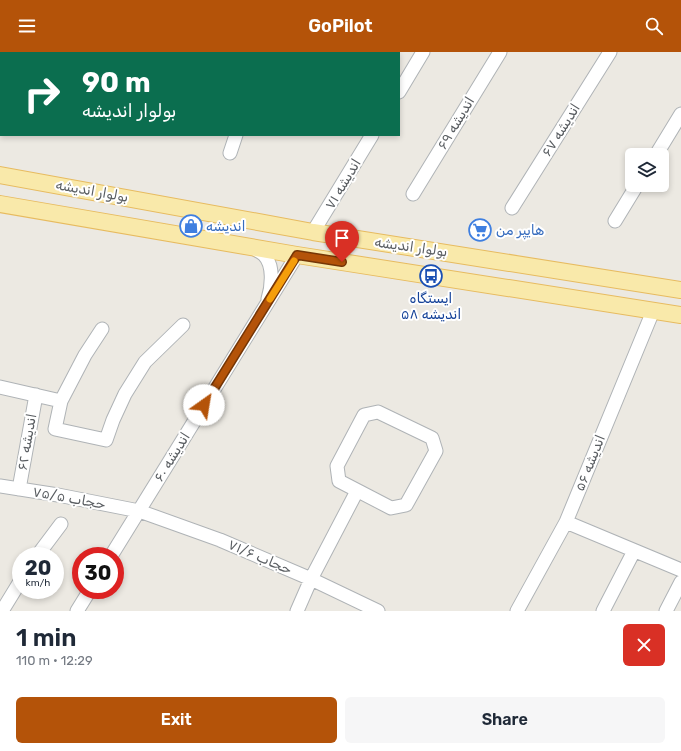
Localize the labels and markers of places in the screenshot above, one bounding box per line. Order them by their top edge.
shop icon: اندیشه [178,213,204,239]
supermarket icon: هایپر من [467,217,493,243]
place label: اندیشه [206,218,245,235]
pin [325,221,359,262]
place label: هایپر من [496,222,544,240]
bus stop icon: ایستگاه اندیشه ۵۸ [418,263,444,289]
place label: ایستگاه اندیشه ۵۸ [401,290,461,323]

